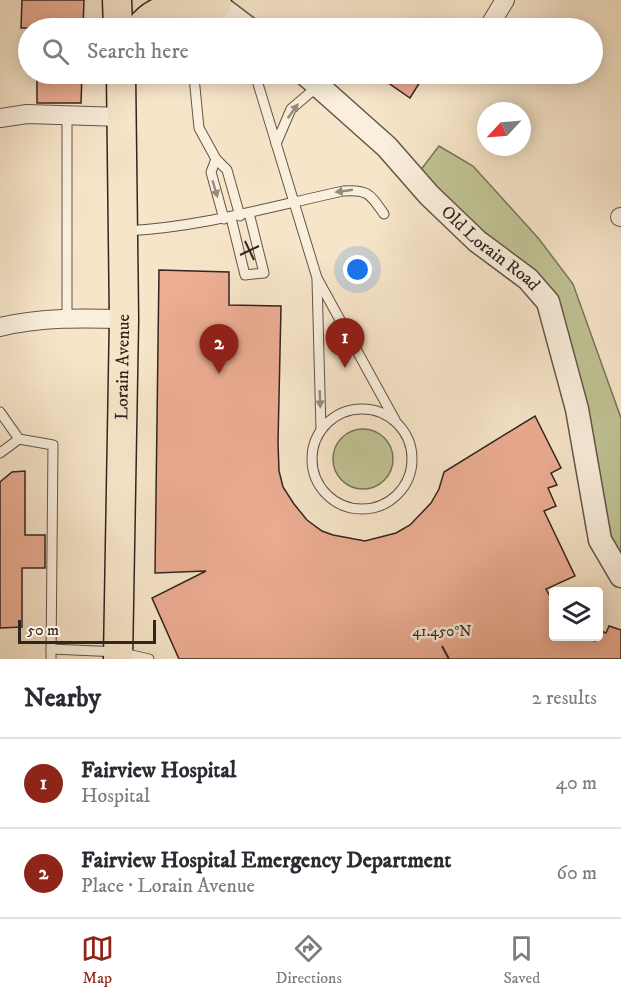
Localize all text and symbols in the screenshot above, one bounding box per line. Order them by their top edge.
search box [18,18,603,84]
icon: search [39,35,72,68]
text: Search here [87,38,189,65]
north arrow [477,102,531,156]
one-way arrow [287,103,299,119]
one-way arrow [211,180,220,198]
one-way arrow [334,187,353,196]
street label: Old Lorain Road [436,201,544,296]
your location [343,255,372,284]
street label: Lorain Avenue [111,314,135,420]
pin: 1 [326,318,364,368]
pin: 2 [200,324,238,374]
one-way arrow [316,390,325,409]
map controls [549,587,603,641]
button: layers [549,587,603,641]
scale bar [18,617,156,644]
text: 50 m [27,620,59,640]
text: 41.450°N [412,622,472,641]
text: Nearby [24,682,101,715]
text: 2 results [532,686,597,711]
text: Fairview Hospital [81,757,236,784]
text: 1 [40,771,47,796]
text: 40 m [555,771,597,796]
text: Hospital [81,784,150,809]
text: Fairview Hospital Emergency Department [81,847,451,874]
text: 2 [39,861,48,886]
text: 60 m [557,861,597,886]
text: Place · Lorain Avenue [81,874,255,899]
tab: Map [81,932,114,988]
tab: Directions [275,932,342,988]
tab: Saved [503,932,540,988]

